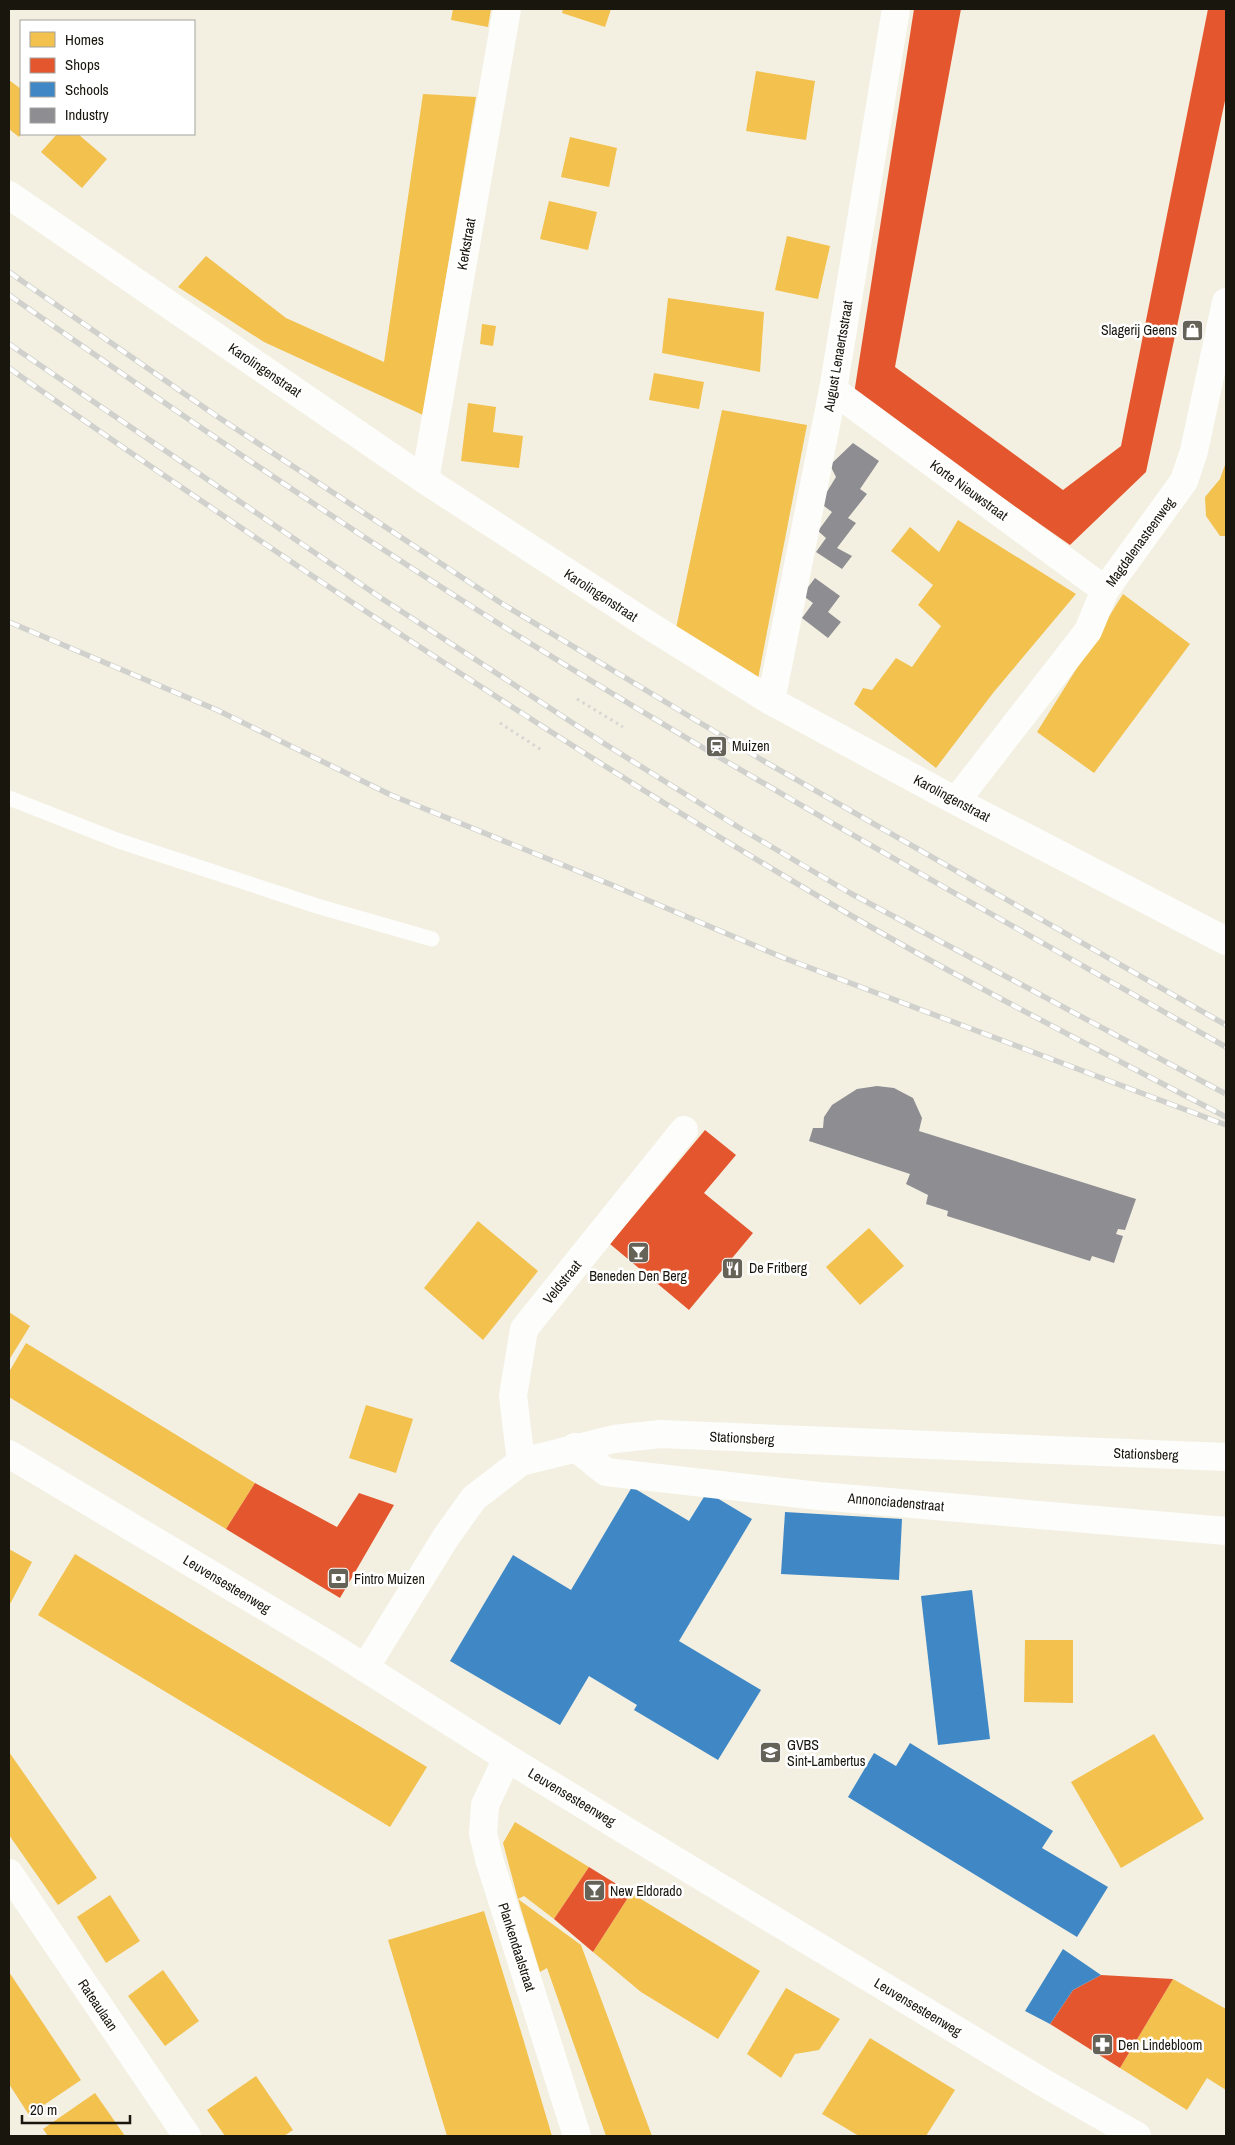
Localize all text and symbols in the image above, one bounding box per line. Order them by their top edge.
legend [20,20,195,135]
text: Homes [65,29,104,50]
text: Shops [65,54,100,75]
text: Schools [65,79,109,100]
text: Industry [65,104,110,125]
street label: Kerkstraat [453,217,479,271]
street label: August Lenaertsstraat [819,299,857,414]
shop icon: Slagerij Geens [1181,318,1205,342]
place label: Slagerij Geens [1101,321,1177,339]
street label: Karolingenstraat [225,339,305,401]
street label: Korte Nieuwstraat [927,456,1011,524]
street label: Magdalenasteenweg [1102,493,1179,590]
street label: Karolingenstraat [561,565,641,625]
station icon: Muizen [704,734,728,758]
place label: Muizen [732,737,770,755]
street label: Karolingenstraat [911,770,993,826]
bar icon: Beneden Den Berg [626,1241,650,1265]
street label: Veldstraat [539,1256,585,1308]
restaurant icon: De Fritberg [721,1256,745,1280]
place label: De Fritberg [749,1259,808,1277]
place label: Beneden Den Berg [589,1267,687,1285]
street label: Stationsberg [709,1427,776,1449]
street label: Stationsberg [1113,1444,1179,1464]
street label: Annonciadenstraat [846,1489,945,1515]
street label: Leuvensesteenweg [180,1551,275,1618]
bank icon: Fintro Muizen [326,1567,350,1591]
place label: Fintro Muizen [354,1570,425,1588]
place label: GVBS Sint-Lambertus [787,1736,866,1770]
school or university icon: GVBS Sint-Lambertus [759,1741,783,1765]
street label: Leuvensesteenweg [525,1764,620,1831]
bar icon: New Eldorado [582,1879,606,1903]
place label: New Eldorado [610,1882,682,1900]
street label: Plankendaalstraat [494,1901,540,1993]
street label: Leuvensesteenweg [871,1974,966,2041]
street label: Rateaulaan [74,1976,122,2034]
pharmacy icon: Den Lindebloom [1090,2033,1114,2057]
place label: Den Lindebloom [1118,2036,1202,2054]
scale bar [22,2092,130,2124]
text: 20 m [30,2099,57,2120]

